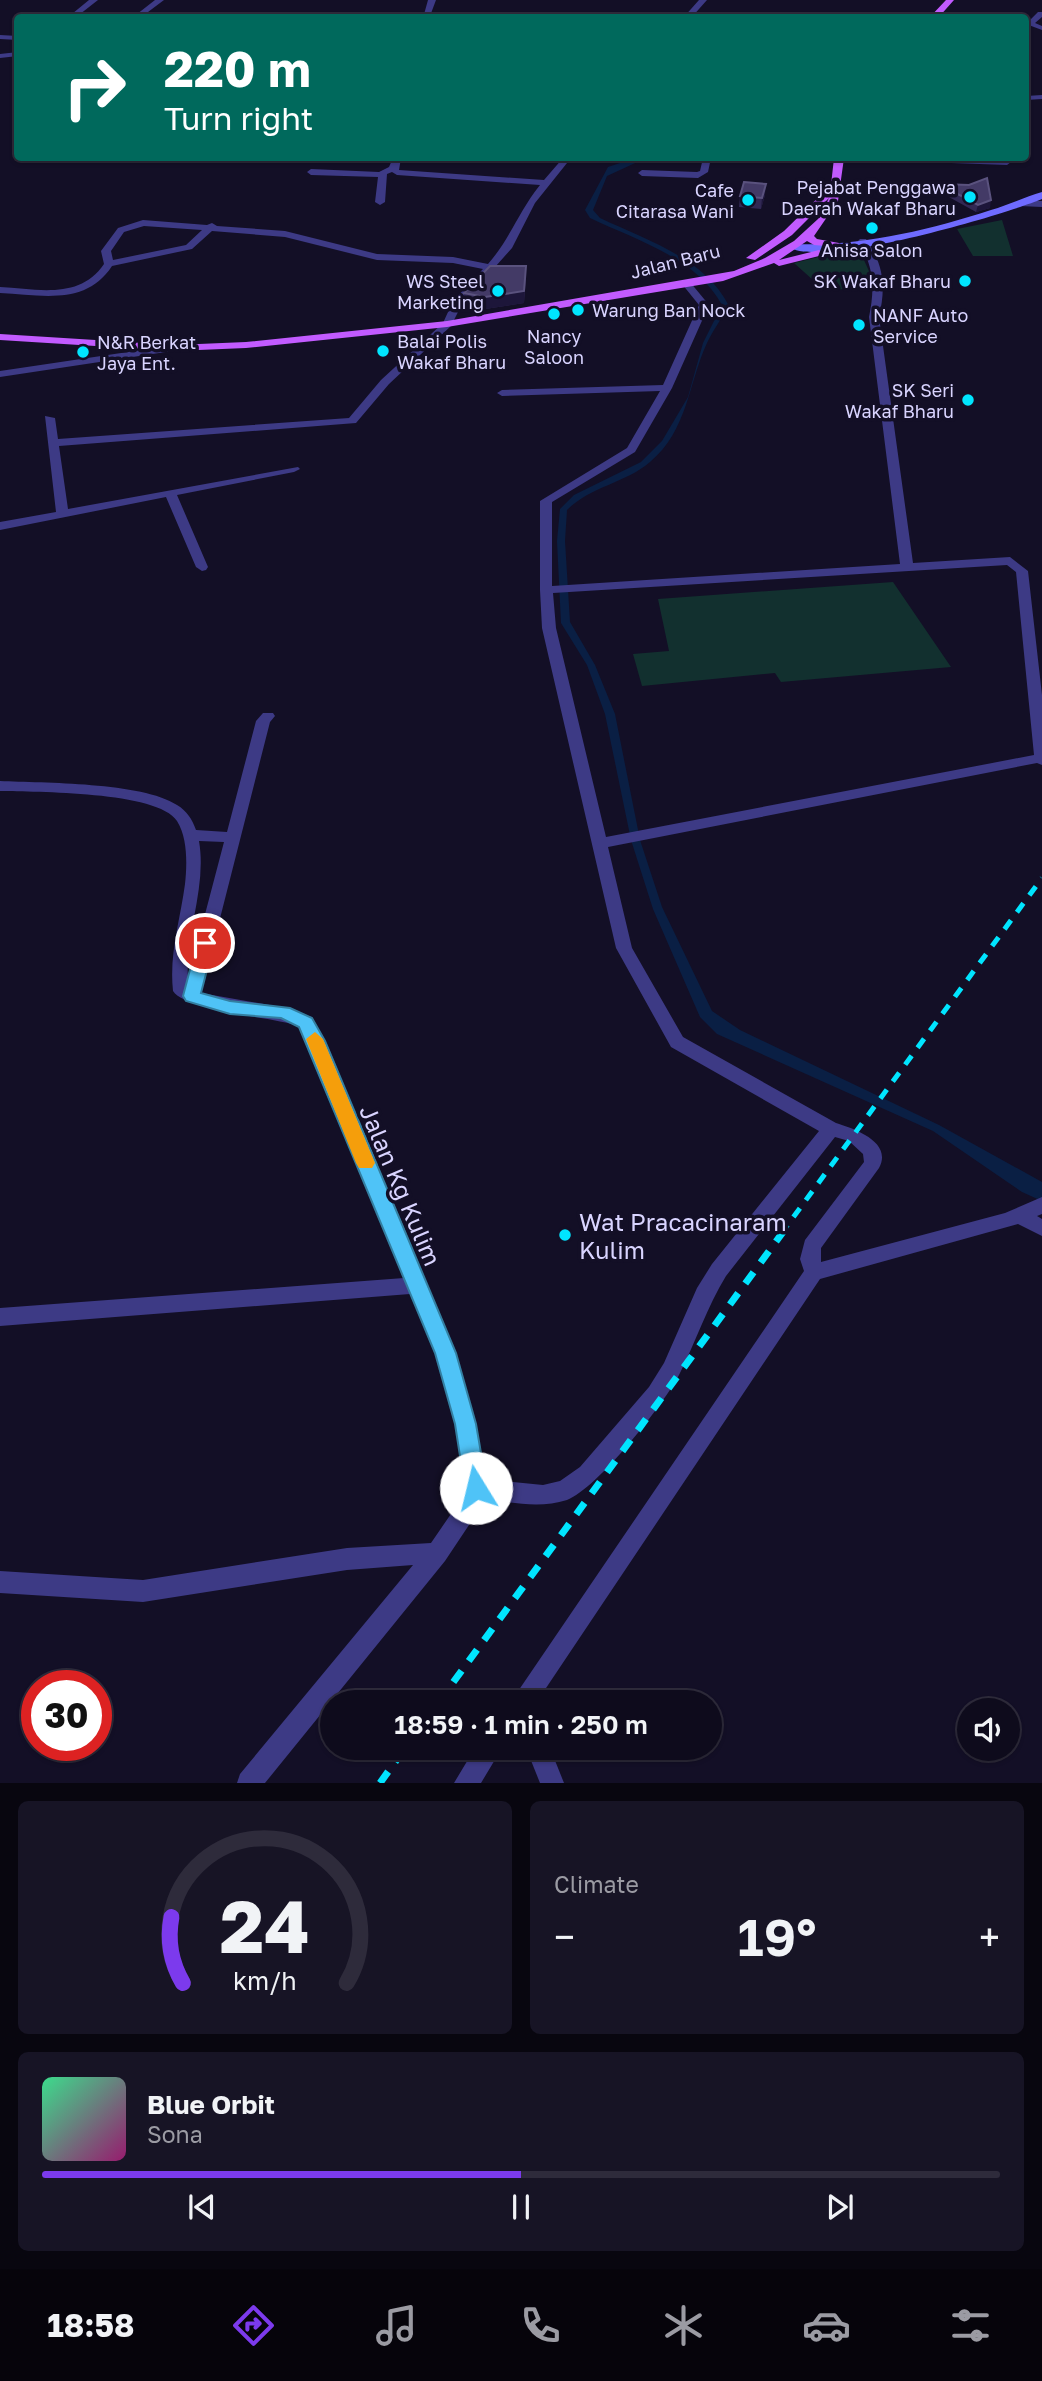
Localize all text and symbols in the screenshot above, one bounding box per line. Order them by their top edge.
text: 220 m [164,39,311,98]
icon: right [49,42,140,133]
text: Turn right [164,99,313,137]
place label: Pejabat Penggawa Daerah Wakaf Bharu [781,176,956,219]
place label: Cafe Citarasa Wani [616,179,734,222]
marker: Pejabat Penggawa Daerah Wakaf Bharu [962,189,978,205]
marker: Cafe Citarasa Wani [740,192,756,208]
marker: Anisa Salon [864,220,880,236]
street label: Jalan Baru [628,239,722,283]
place label: Anisa Salon [821,239,923,261]
place label: WS Steel Marketing [397,270,484,313]
place label: SK Wakaf Bharu [813,270,951,292]
marker: SK Wakaf Bharu [957,273,973,289]
marker: WS Steel Marketing [490,283,506,299]
place label: Warung Ban Nock [592,299,746,321]
marker: Warung Ban Nock [570,302,586,318]
place label: NANF Auto Service [873,304,968,347]
marker: Nancy Saloon [546,306,562,322]
marker: NANF Auto Service [851,317,867,333]
place label: Nancy Saloon [524,325,584,368]
place label: Balai Polis Wakaf Bharu [397,330,506,373]
place label: N&R Berkat Jaya Ent. [97,331,196,374]
marker: Balai Polis Wakaf Bharu [375,343,391,359]
marker: N&R Berkat Jaya Ent. [75,344,91,360]
place label: SK Seri Wakaf Bharu [845,379,954,422]
marker: SK Seri Wakaf Bharu [960,392,976,408]
pin [175,913,235,973]
icon: arrive [186,924,224,962]
street label: Jalan Kg Kulim [354,1100,448,1270]
place label: Wat Pracacinaram Kulim [579,1207,787,1264]
marker: Wat Pracacinaram Kulim [557,1227,573,1243]
position arrow [439,1451,513,1525]
speed limit sign: 30 [21,1670,112,1761]
map controls [957,1698,1020,1761]
button: sound [957,1698,1020,1761]
text: 18:59 · 1 min · 250 m [394,1709,648,1740]
text: Climate [554,1870,639,1898]
text: 24 [220,1883,310,1970]
text: 19° [738,1905,816,1967]
text: − [554,1914,575,1959]
text: + [979,1914,1000,1959]
text: km/h [233,1965,297,1996]
text: Blue Orbit [147,2089,275,2120]
text: Sona [147,2120,203,2148]
icon: previous [183,2188,221,2226]
icon: pause [502,2188,540,2226]
icon: next [821,2188,859,2226]
icon: directions [229,2301,278,2350]
icon: music [372,2301,421,2350]
icon: phone [516,2301,565,2350]
icon: climate [659,2301,708,2350]
icon: car [802,2301,851,2350]
icon: filters [946,2301,995,2350]
text: 18:58 [47,2306,134,2344]

